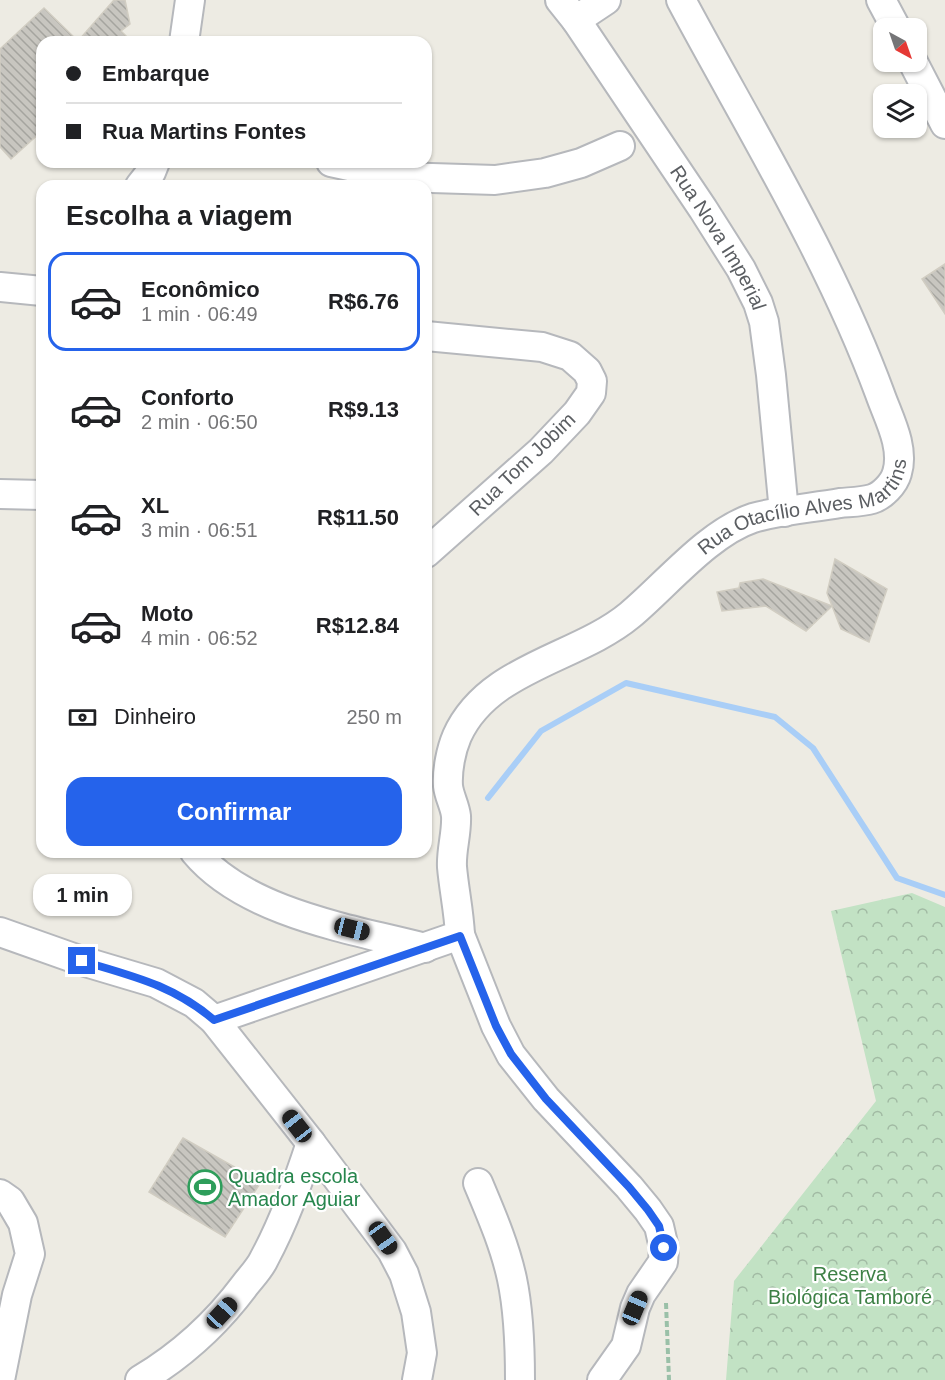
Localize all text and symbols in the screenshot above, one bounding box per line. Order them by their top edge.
north arrow [873,18,927,72]
map controls [873,18,927,138]
text: Embarque [102,61,210,86]
button: layers [873,84,927,138]
text: Rua Martins Fontes [102,119,306,144]
street label: Rua Nova Imperial [666,161,770,313]
text: Escolha a viagem [66,201,293,231]
icon: car [69,275,123,329]
text: Econômico [141,277,260,302]
text: R$6.76 [328,289,399,314]
text: 1 min · 06:49 [141,303,258,325]
icon: car [69,383,123,437]
text: Conforto [141,385,234,410]
text: R$9.13 [328,397,399,422]
street label: Rua Tom Jobim [465,408,579,520]
text: 2 min · 06:50 [141,411,258,433]
street label: Rua Otacílio Alves Martins [693,458,910,559]
icon: car [69,491,123,545]
text: XL [141,493,169,518]
text: R$11.50 [317,505,399,530]
text: 3 min · 06:51 [141,519,258,541]
icon: car [69,599,123,653]
text: Moto [141,601,194,626]
text: R$12.84 [316,613,399,638]
text: 4 min · 06:52 [141,627,258,649]
icon: cash [66,701,99,734]
text: Dinheiro [114,704,196,729]
text: 250 m [346,706,402,728]
button: Confirmar [66,777,402,846]
callout: 1 min [32,874,132,916]
text: 1 min [56,884,109,906]
car [332,916,372,942]
route end [68,947,95,974]
car [279,1106,315,1146]
place label: Quadra escola Amador Aguiar [228,1165,361,1210]
sports icon: Quadra escola Amador Aguiar [187,1169,223,1205]
car [365,1218,401,1258]
route start [650,1234,677,1261]
park label: Reserva Biológica Tamboré [768,1263,932,1308]
car [620,1288,650,1328]
car [203,1294,241,1332]

